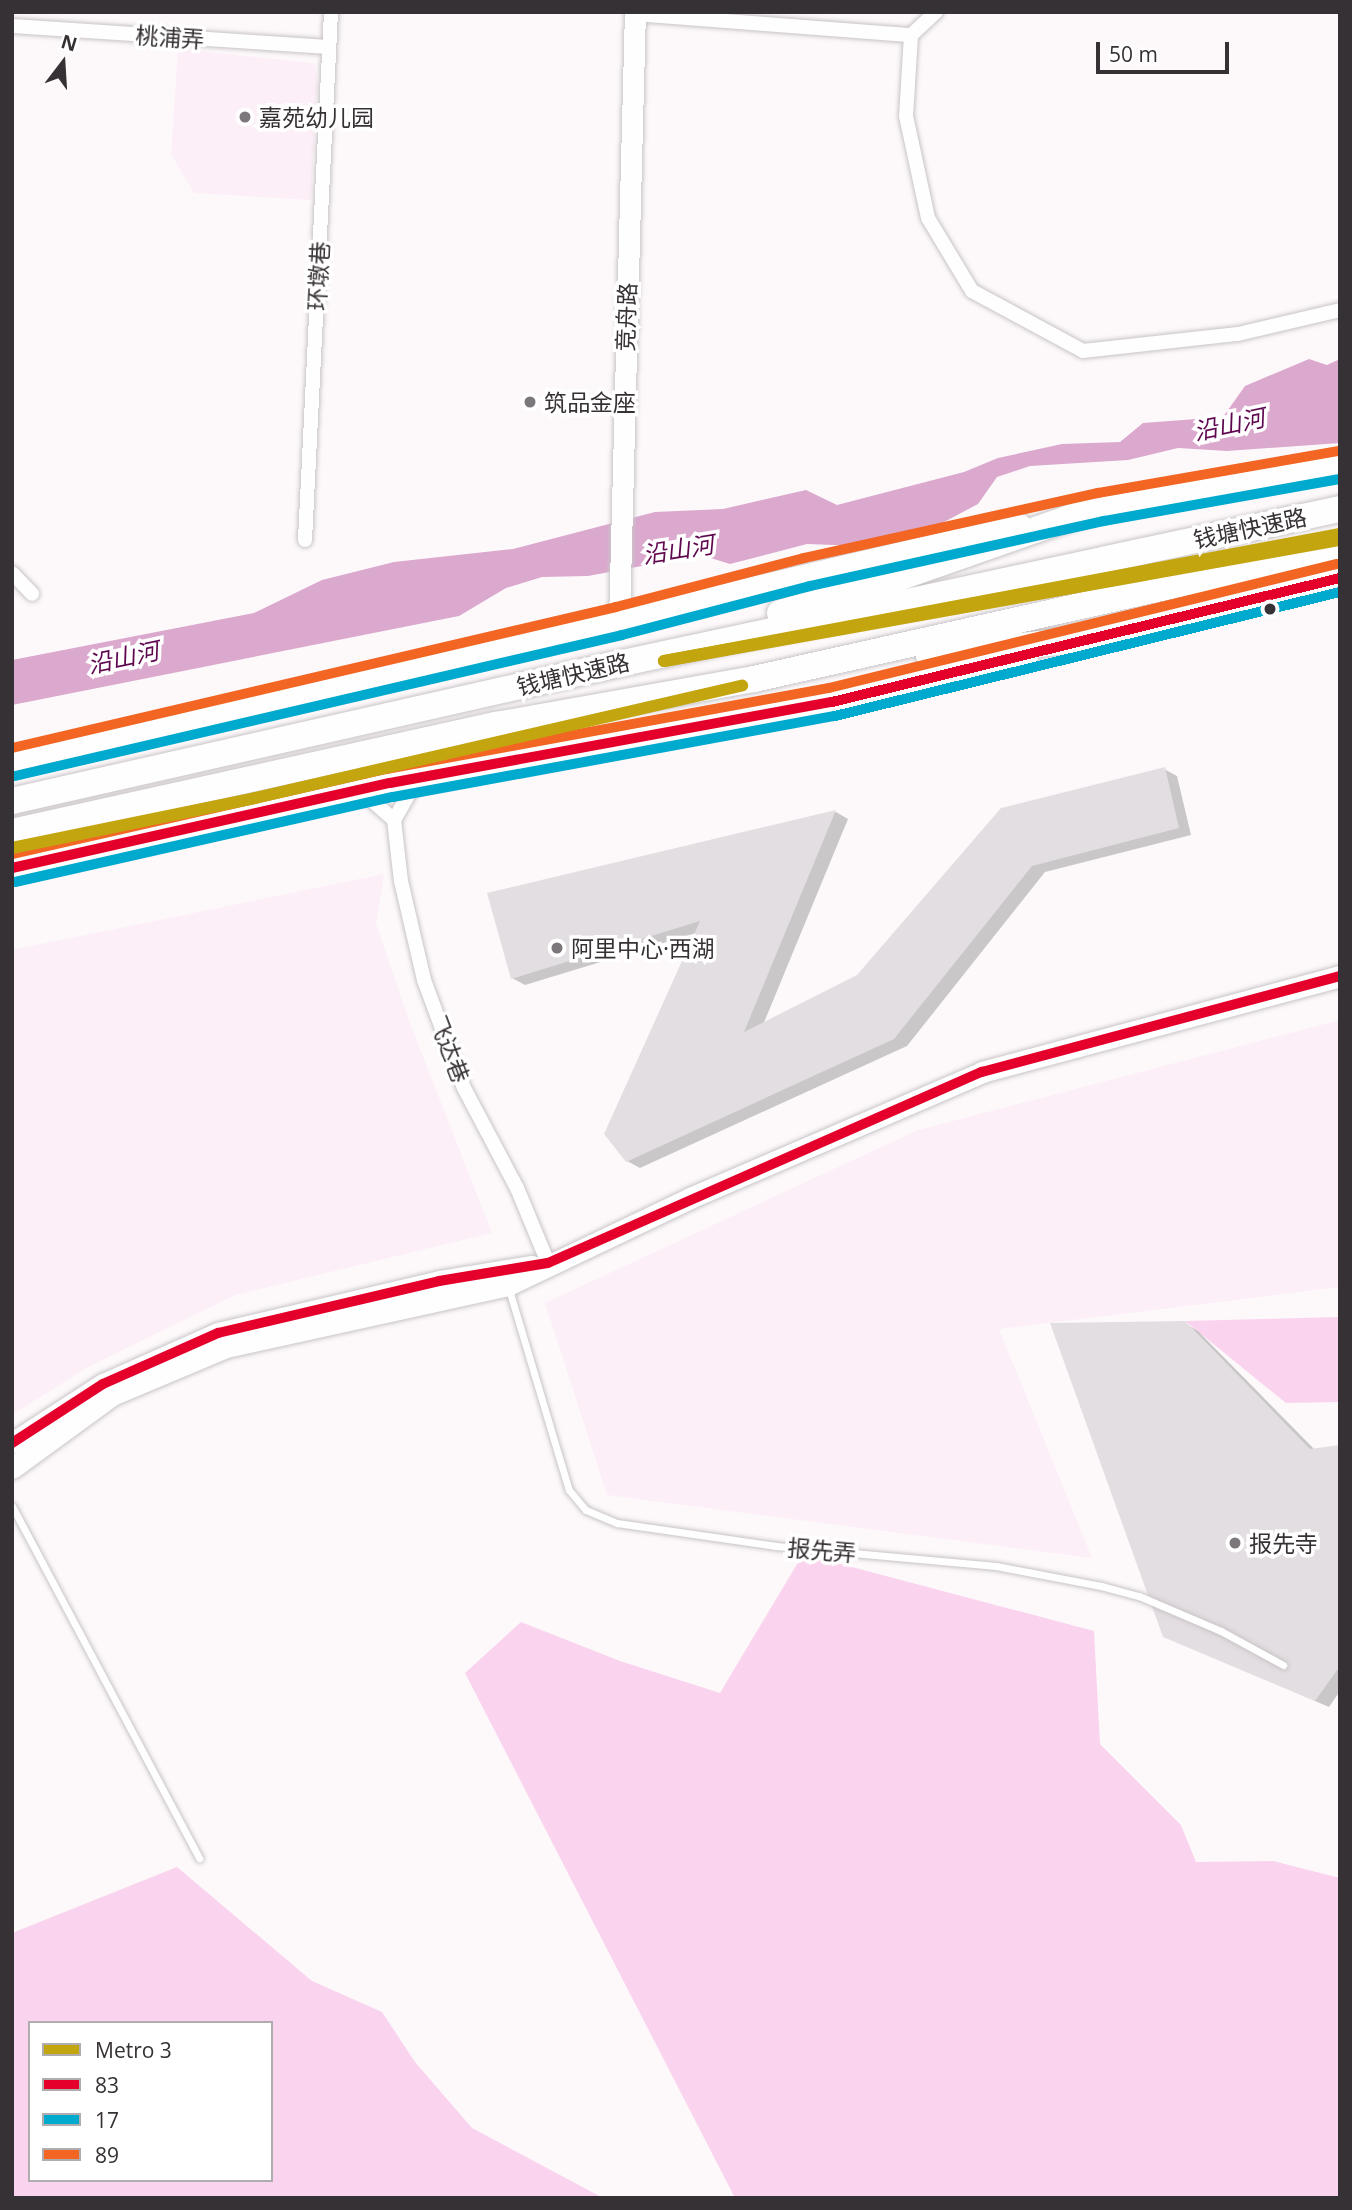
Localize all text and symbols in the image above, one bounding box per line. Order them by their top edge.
street label: 桃浦弄 [135,21,205,53]
north arrow [28,28,98,98]
text: N [58,28,80,58]
scale bar [1100,28,1233,72]
text: 50 m [1109,40,1158,68]
place label: 嘉苑幼儿园 [259,103,374,131]
marker: 嘉苑幼儿园 [237,109,253,125]
street label: 环墩巷 [302,241,334,311]
street label: 竞舟路 [611,282,641,352]
place label: 筑品金座 [544,388,636,416]
marker: 筑品金座 [522,394,538,410]
water label: 沿山河 [1191,402,1267,446]
street label: 钱塘快速路 [1191,503,1309,553]
water label: 沿山河 [640,529,716,569]
unlabelled marker [1263,602,1277,616]
water label: 沿山河 [85,635,161,679]
street label: 钱塘快速路 [514,648,632,700]
place label: 阿里中心·西湖 [571,934,715,962]
marker: 阿里中心·西湖 [549,940,565,956]
street label: 飞达巷 [425,1012,475,1086]
place label: 报先寺 [1249,1529,1318,1557]
street label: 报先弄 [786,1533,858,1567]
marker: 报先寺 [1227,1535,1243,1551]
legend [28,2021,273,2182]
text: Metro 3 [95,2036,172,2064]
text: 83 [95,2071,119,2099]
text: 17 [95,2106,119,2134]
text: 89 [95,2141,119,2169]

